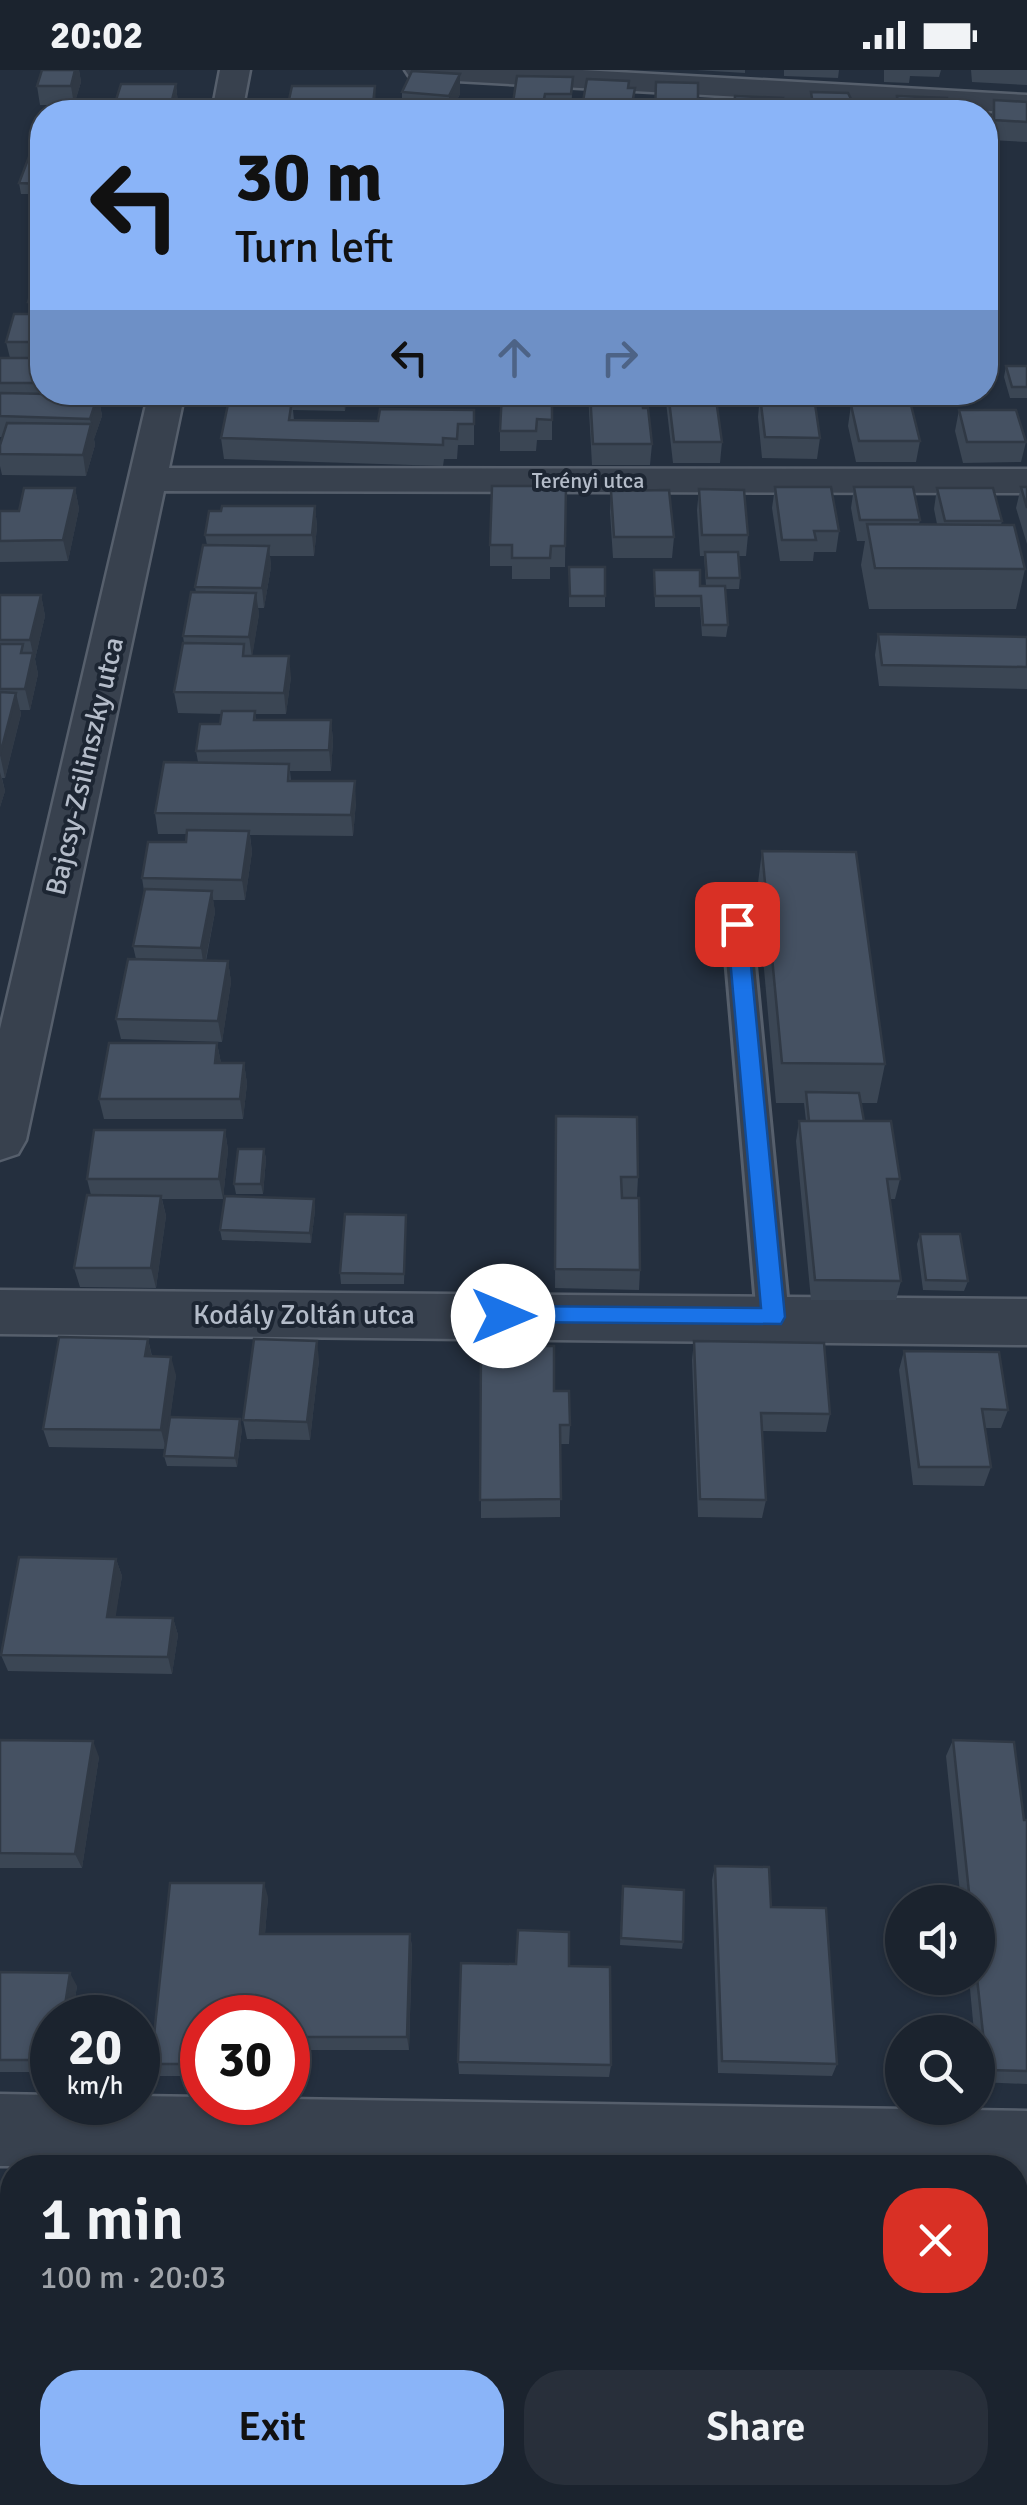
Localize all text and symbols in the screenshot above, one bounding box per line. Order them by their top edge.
text: 20:02 [50,12,143,59]
text: 30 m [235,134,383,220]
icon: left [70,140,200,270]
text: Turn left [235,220,394,275]
icon: left [382,330,437,385]
icon: ahead [487,330,542,385]
icon: right [592,330,647,385]
street label: Terényi utca [532,467,644,494]
street label: Bajcsy-Zsilinszky utca [39,634,131,899]
pin [695,882,780,967]
icon: arrive [710,897,765,952]
position arrow [451,1264,555,1368]
street label: Kodály Zoltán utca [193,1298,415,1332]
map controls [885,1885,995,2125]
button: sound [885,1885,995,1995]
speed limit sign: 30 [180,1995,310,2125]
button: search [885,2015,995,2125]
text: 20 [68,2017,122,2079]
text: km/h [67,2070,123,2101]
text: 1 min [40,2183,184,2257]
button: close [883,2188,988,2293]
text: 100 m · 20:03 [40,2258,226,2297]
button: Exit [40,2370,504,2485]
button: Share [524,2370,988,2485]

